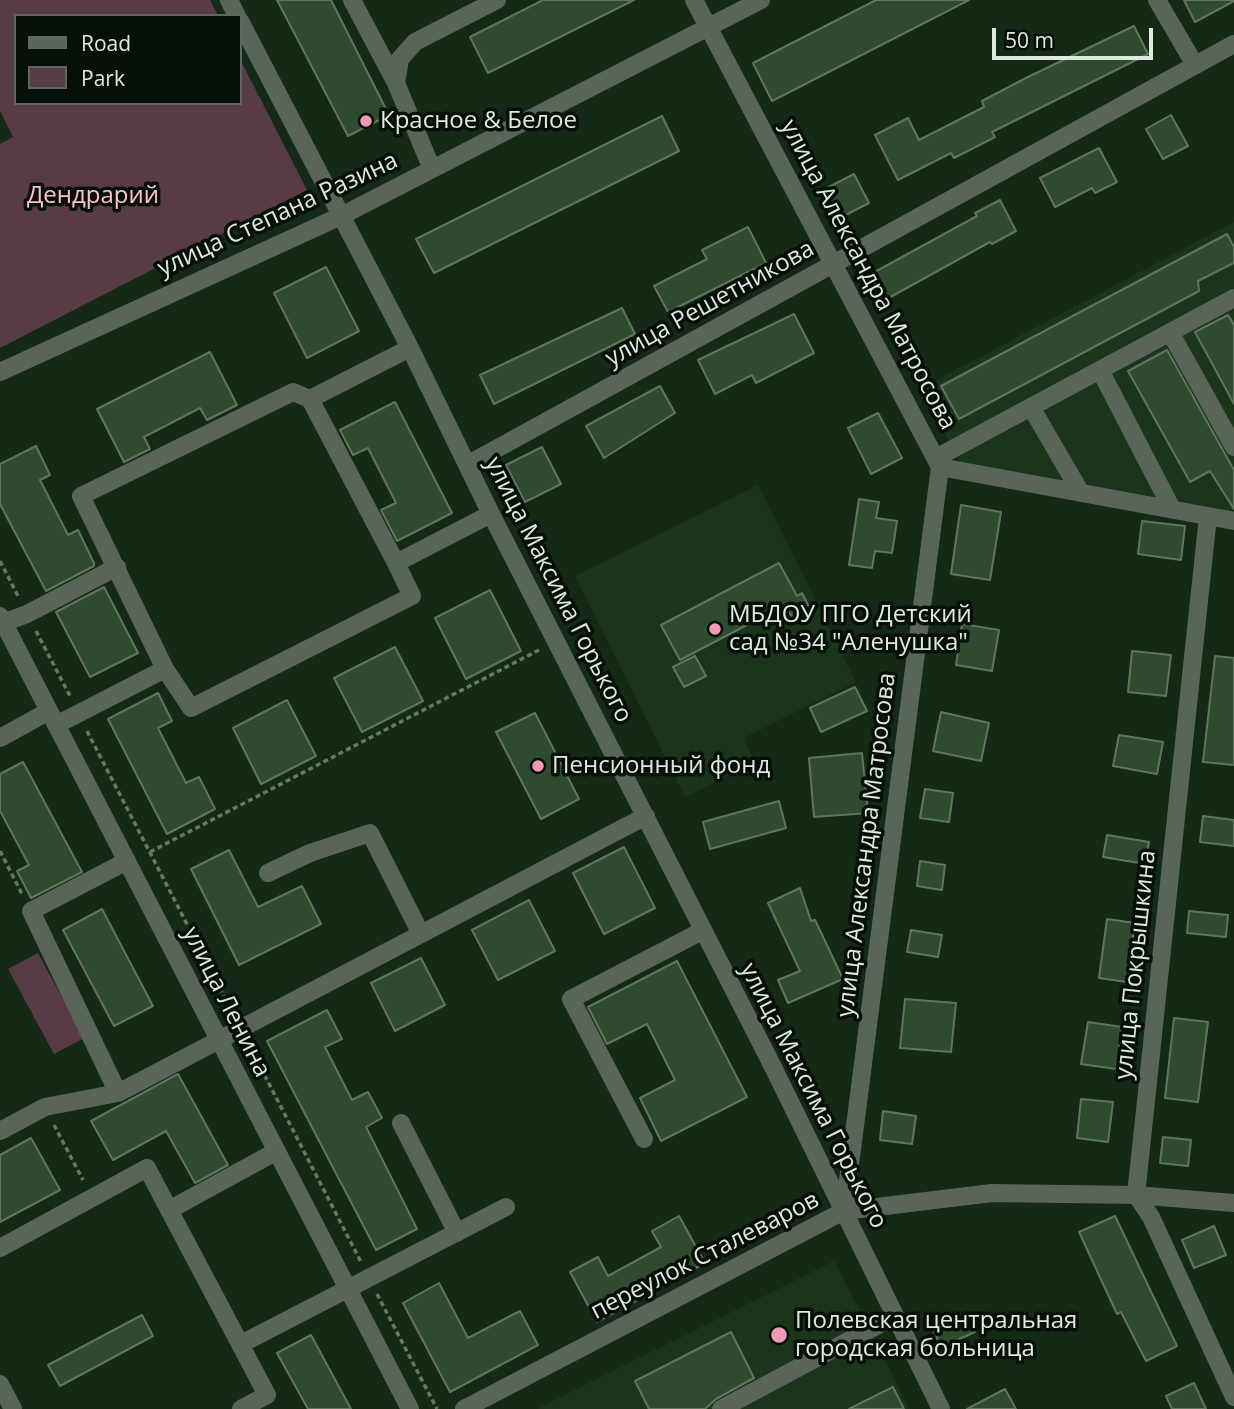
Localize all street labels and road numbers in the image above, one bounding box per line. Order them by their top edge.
street label: улица Александра Матросова [774,115,962,435]
street label: улица Степана Разина [153,147,403,283]
street label: улица Решетникова [601,235,819,373]
street label: улица Максима Горького [478,452,638,728]
street label: улица Александра Матросова [832,671,902,1019]
street label: улица Покрышкина [1110,849,1162,1081]
street label: улица Ленина [176,922,276,1082]
street label: улица Максима Горького [733,958,893,1234]
street label: переулок Сталеваров [586,1186,824,1326]

